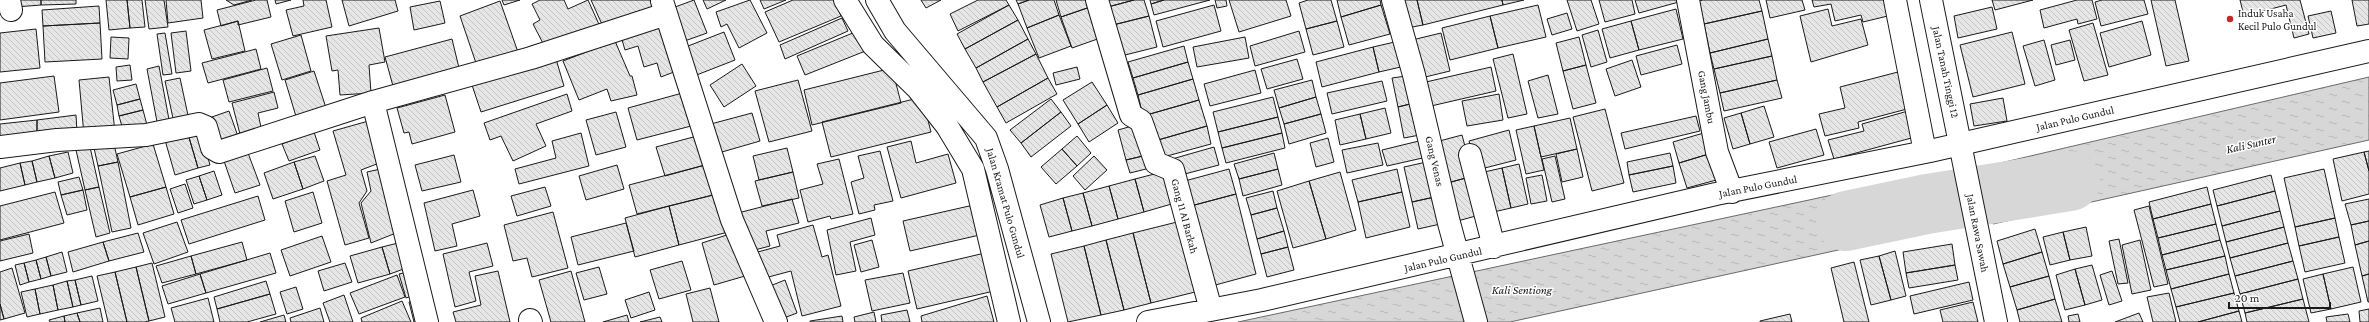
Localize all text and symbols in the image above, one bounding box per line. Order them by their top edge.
place label: Induk Usaha Kecil Pulo Gundul [2238,7,2317,32]
marker: Induk Usaha Kecil Pulo Gundul [2225,14,2235,24]
street label: Jalan Tanah Tinggi 12 [1929,24,1962,119]
street label: Gang Jambu [1695,69,1718,125]
street label: Jalan Pulo Gundul [2034,103,2115,134]
water label: Kali Sunter [2225,131,2278,157]
street label: Gang Venas [1422,135,1447,188]
street label: Jalan Kramat Pulo Gundul [983,146,1028,260]
street label: Jalan Pulo Gundul [1717,173,1798,201]
street label: Gang 11 Al Barkah [1168,177,1201,255]
street label: Jalan Rawa Sawah [1963,192,1992,274]
street label: Jalan Pulo Gundul [1402,244,1483,275]
water label: Kali Sentiong [1492,283,1553,297]
scale bar [2229,284,2330,310]
text: 20 m [2235,291,2260,305]

